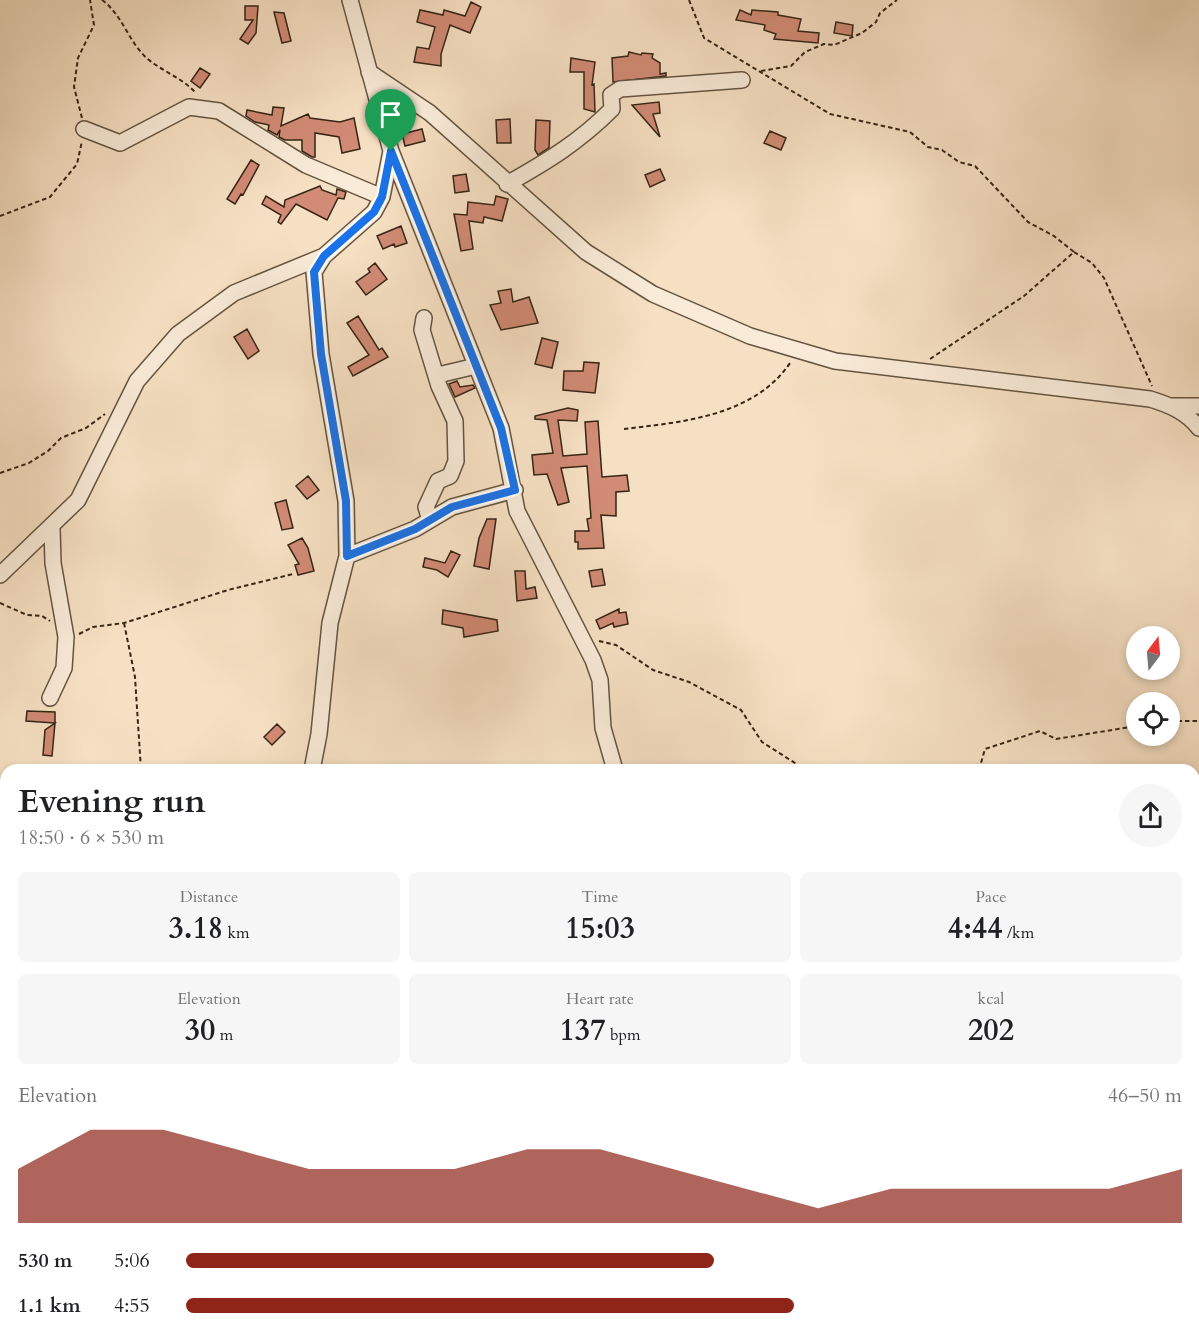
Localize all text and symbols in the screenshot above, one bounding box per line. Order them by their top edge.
pin [365,89,416,151]
icon: arrive [374,98,407,131]
north arrow [1126,626,1180,680]
map controls [1126,626,1180,746]
button: locate [1126,692,1180,746]
text: Evening run [18,779,206,824]
button: share [1119,784,1182,847]
text: 18:50 · 6 × 530 m [18,824,164,851]
text: Distance [180,886,238,908]
text: Time [581,886,619,908]
text: Pace [976,886,1006,908]
text: 3.18 [168,908,223,949]
text: 15:03 [565,908,635,949]
text: 4:44 [948,908,1003,949]
text: km [223,922,250,944]
text: /km [1003,922,1034,944]
text: Elevation [177,988,241,1010]
text: Heart rate [566,988,634,1010]
text: kcal [978,988,1004,1010]
text: 30 [185,1010,215,1051]
text: 137 [559,1010,606,1051]
text: 202 [968,1010,1014,1051]
text: m [215,1024,233,1046]
text: bpm [606,1024,641,1046]
text: Elevation [18,1082,97,1109]
text: 46–50 m [1108,1082,1182,1109]
text: 530 m [18,1247,73,1274]
text: 5:06 [114,1247,150,1274]
text: 1.1 km [18,1292,81,1319]
text: 4:55 [114,1292,150,1319]

